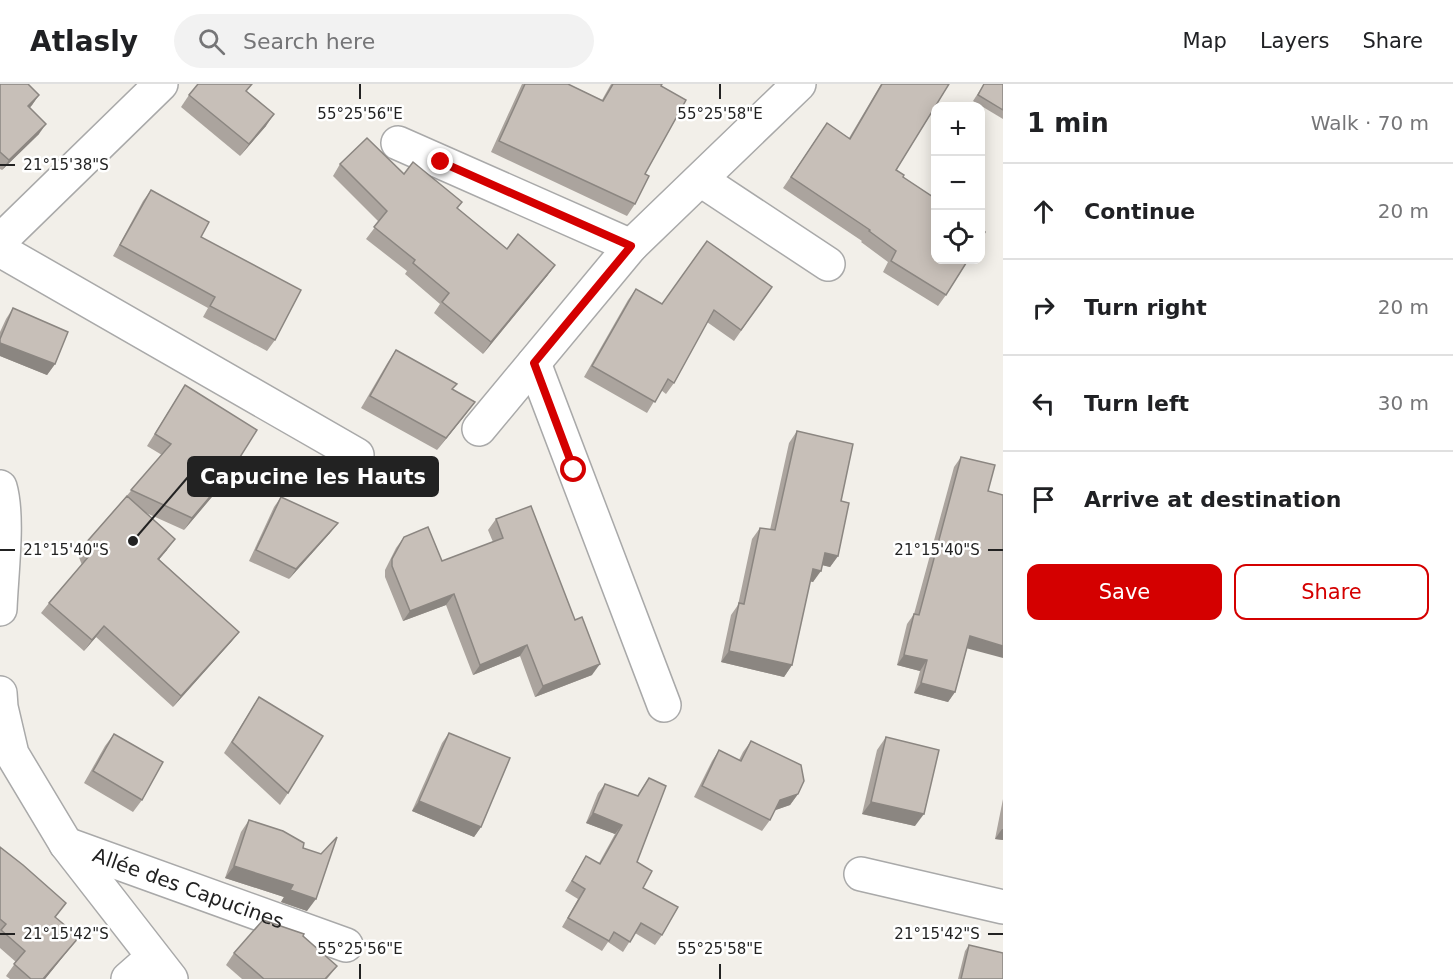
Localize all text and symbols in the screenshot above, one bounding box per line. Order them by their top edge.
search box [174,14,594,68]
text: Atlasly [30,25,138,58]
icon: search [195,25,228,58]
text: Search here [243,29,375,54]
text: Map [1183,29,1227,53]
text: Layers [1260,29,1329,53]
text: Share [1362,29,1423,53]
map controls [931,102,985,264]
button: + [931,102,985,156]
text: 55°25'56"E [317,105,403,123]
text: 55°25'58"E [677,105,763,123]
text: 1 min [1027,108,1109,138]
text: Walk · 70 m [1311,111,1429,135]
route end [427,148,453,174]
text: 21°15'38"S [23,156,109,174]
button: − [931,156,985,210]
icon: ahead [1027,195,1060,228]
text: Continue [1084,199,1195,224]
text: 20 m [1378,199,1429,223]
button: locate [931,210,985,264]
icon: right [1027,291,1060,324]
text: Turn right [1084,295,1207,320]
text: 20 m [1378,295,1429,319]
icon: left [1027,387,1060,420]
text: Turn left [1084,391,1189,416]
text: 30 m [1378,391,1429,415]
route start [560,456,586,482]
callout: Capucine les Hauts [188,457,438,496]
text: Capucine les Hauts [200,465,426,489]
icon: arrive [1027,483,1060,516]
text: Arrive at destination [1084,487,1341,512]
text: 21°15'40"S [23,541,109,559]
text: 21°15'40"S [894,541,980,559]
button: Save [1027,564,1222,620]
button: Share [1234,564,1429,620]
street label: Allée des Capucines [90,843,287,934]
text: 21°15'42"S [23,925,109,943]
text: 21°15'42"S [894,925,980,943]
text: 55°25'56"E [317,940,403,958]
text: 55°25'58"E [677,940,763,958]

